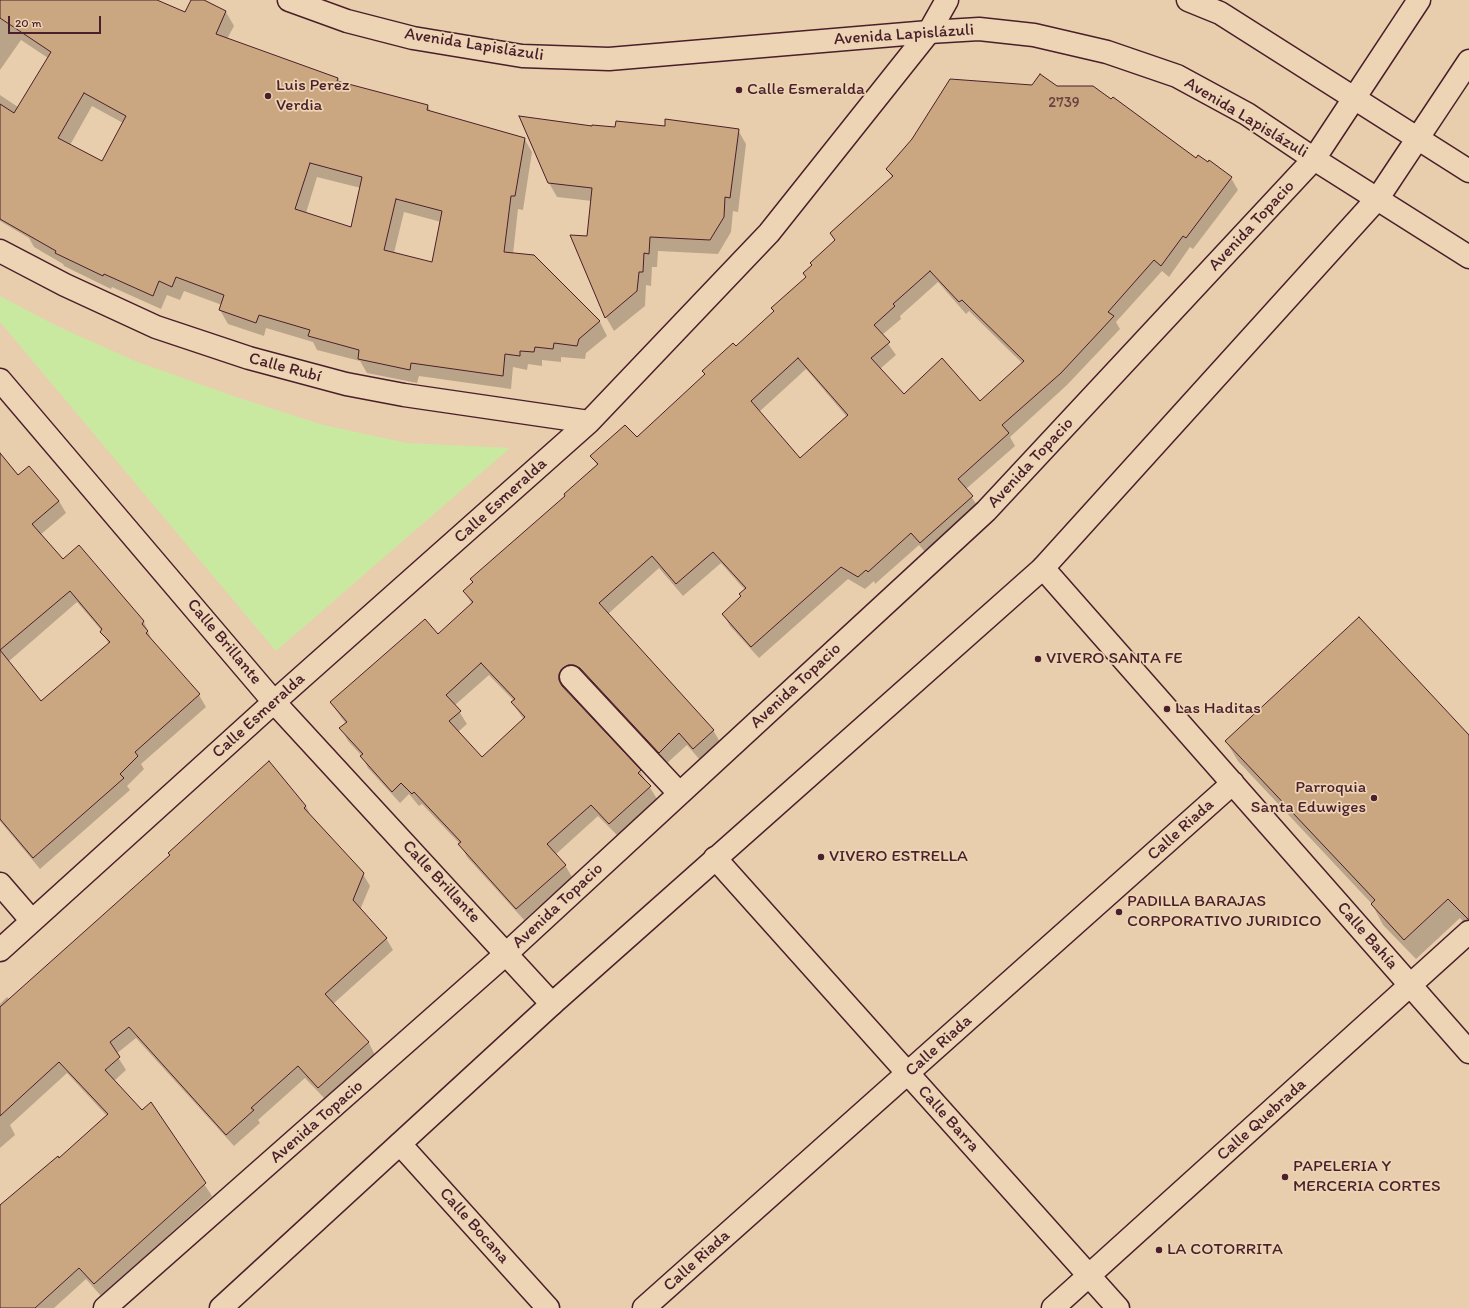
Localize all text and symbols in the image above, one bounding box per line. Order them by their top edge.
scale bar [10,8,103,34]
text: 20 m [15,16,42,30]
street label: Avenida Lapislázuli [833,20,975,50]
street label: Avenida Lapislázuli [403,24,545,66]
street label: Avenida Lapislázuli [1181,73,1311,163]
place label: Luis Perez Verdia [276,76,349,116]
place label: Calle Esmeralda [747,80,865,100]
marker: Calle Esmeralda [734,85,744,95]
marker: Luis Perez Verdia [263,91,273,101]
house number: 2739 [1048,94,1080,112]
street label: Avenida Topacio [1205,176,1299,276]
street label: Calle Rubí [247,349,323,387]
street label: Avenida Topacio [984,413,1078,513]
street label: Calle Esmeralda [450,454,552,548]
street label: Calle Brillante [182,595,266,689]
street label: Avenida Topacio [746,639,846,733]
place label: VIVERO SANTA FE [1046,649,1183,669]
marker: VIVERO SANTA FE [1033,654,1043,664]
street label: Calle Esmeralda [208,669,310,763]
place label: Las Haditas [1175,699,1261,719]
marker: Las Haditas [1162,704,1172,714]
place label: Parroquia Santa Eduwiges [1251,778,1366,818]
marker: Parroquia Santa Eduwiges [1369,793,1379,803]
street label: Calle Riada [1144,795,1218,865]
street label: Calle Brillante [398,836,484,928]
place label: VIVERO ESTRELLA [829,847,968,867]
marker: VIVERO ESTRELLA [816,852,826,862]
street label: Avenida Topacio [508,859,608,953]
place label: PADILLA BARAJAS CORPORATIVO JURIDICO [1127,892,1322,932]
street label: Calle Bahía [1332,898,1402,974]
marker: PADILLA BARAJAS CORPORATIVO JURIDICO [1114,907,1124,917]
street label: Calle Riada [902,1011,976,1081]
street label: Calle Quebrada [1213,1075,1311,1165]
street label: Avenida Topacio [266,1076,368,1168]
street label: Calle Barra [913,1081,983,1157]
place label: PAPELERIA Y MERCERIA CORTES [1293,1157,1440,1197]
marker: PAPELERIA Y MERCERIA CORTES [1280,1172,1290,1182]
street label: Calle Bocana [435,1184,513,1268]
street label: Calle Riada [660,1226,734,1296]
place label: LA COTORRITA [1167,1240,1283,1260]
marker: LA COTORRITA [1154,1245,1164,1255]

